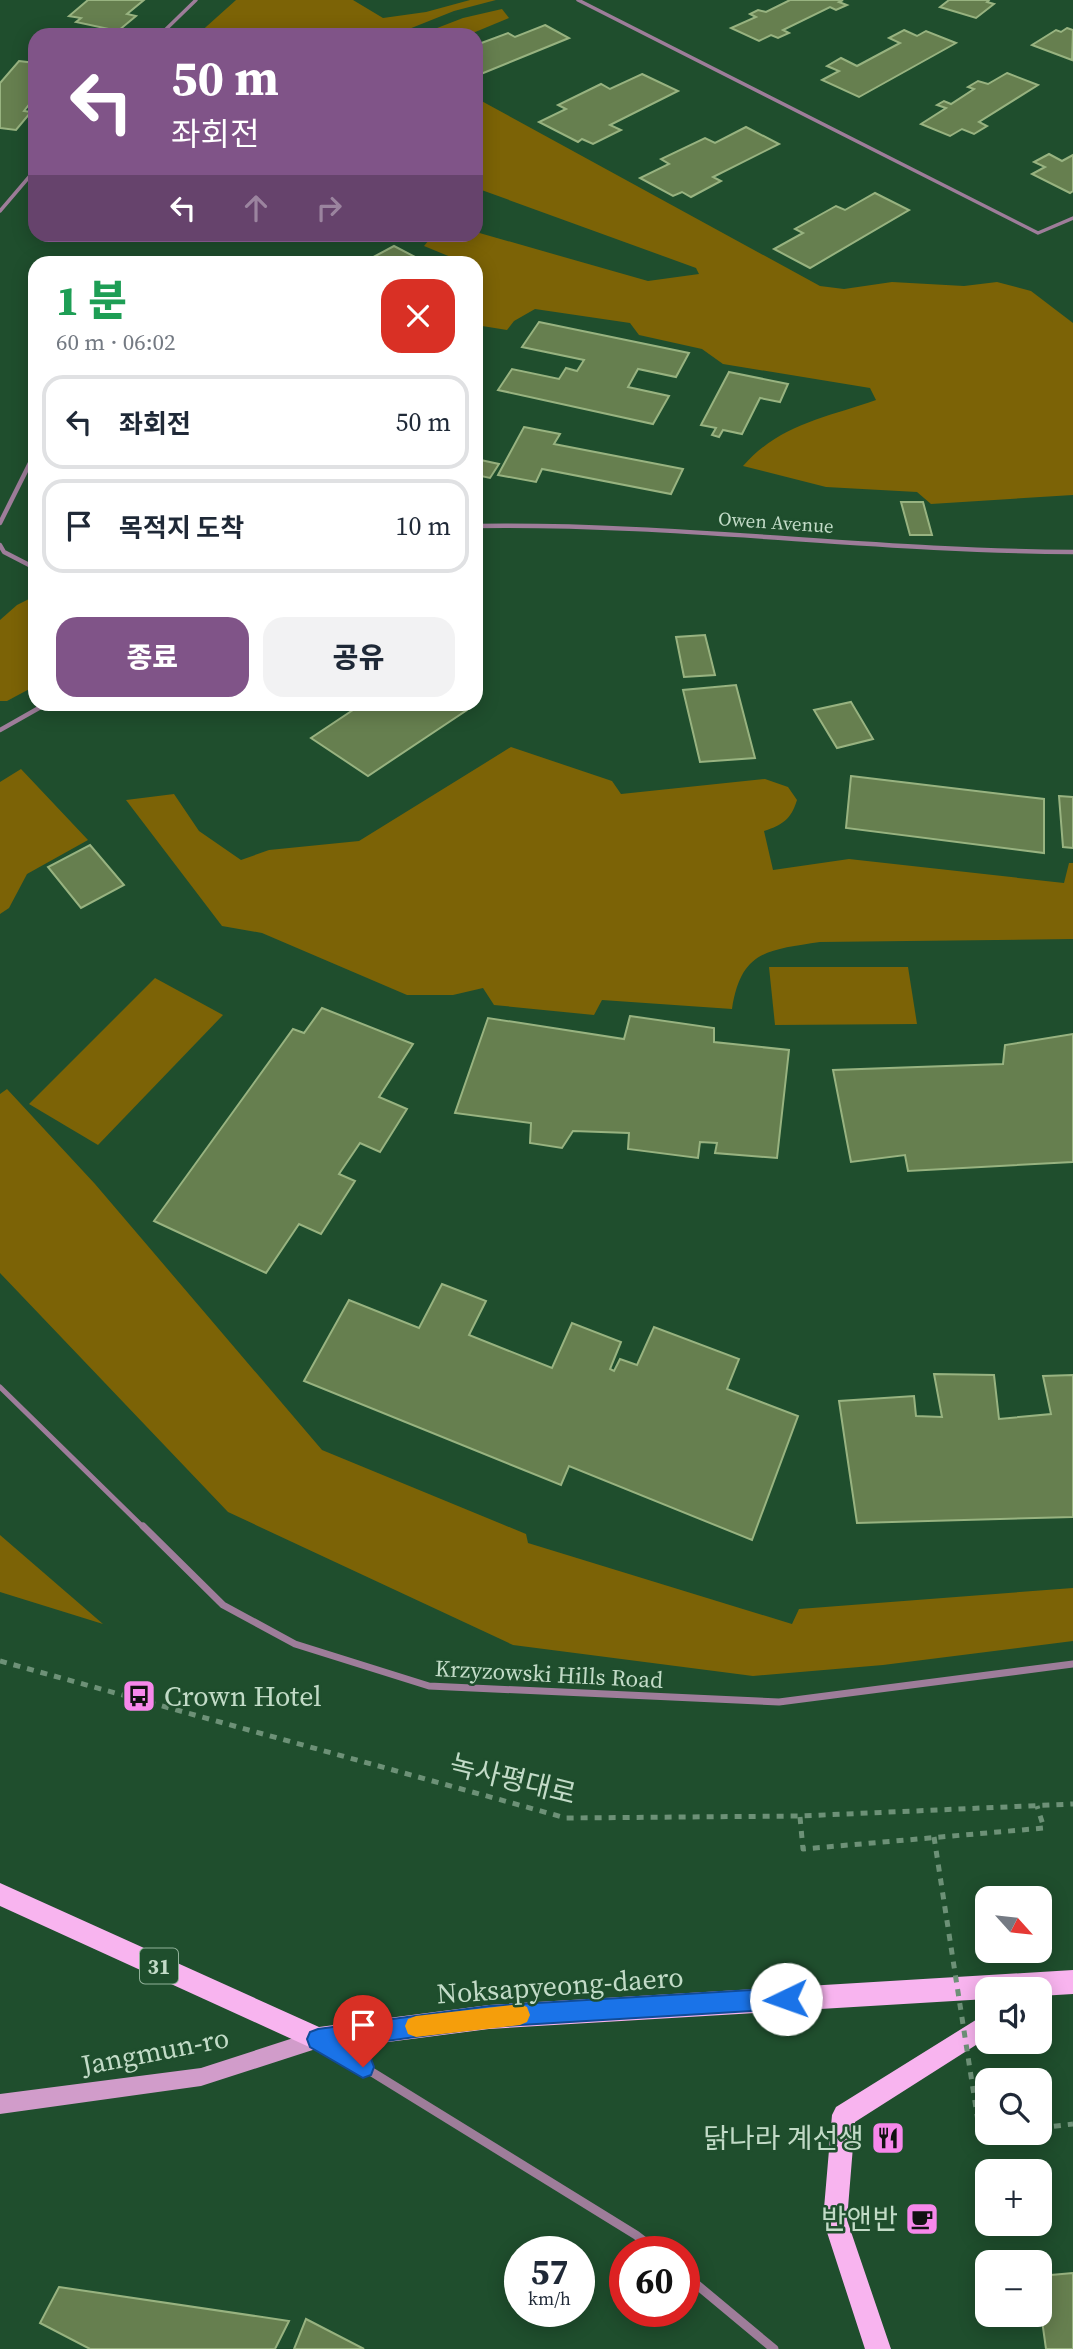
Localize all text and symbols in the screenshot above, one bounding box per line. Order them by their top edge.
text: 50 m [171,44,279,111]
icon: left [56,56,147,147]
text: 좌회전 [171,112,259,156]
icon: left [164,189,202,227]
icon: ahead [237,189,275,227]
icon: right [310,189,348,227]
text: 1 분 [56,271,127,329]
button: close [381,279,455,353]
text: 60 m · 06:02 [56,326,176,358]
icon: left [60,403,98,441]
text: 50 m [396,404,451,440]
text: 좌회전 [119,406,191,442]
street label: Owen Avenue [717,505,835,539]
icon: arrive [60,507,98,545]
text: 10 m [396,508,451,544]
text: 목적지 도착 [119,510,244,546]
button: 종료 [56,617,249,697]
button: 공유 [263,617,455,697]
street label: Krzyzowski Hills Road [434,1652,664,1696]
bus stop icon: Crown Hotel [120,1677,158,1715]
place label: Crown Hotel [164,1677,322,1715]
street label: 녹사평대로 [446,1745,580,1813]
north arrow [975,1886,1052,1964]
map controls [975,1886,1052,2327]
road number: 31 [140,1948,178,1983]
street label: Noksapyeong-daero [435,1957,685,2013]
position arrow [749,1962,823,2036]
button: sound [975,1977,1052,2054]
pin [333,1995,393,2067]
icon: arrive [344,2006,382,2044]
street label: Jangmun-ro [77,2018,232,2084]
button: search [975,2068,1052,2145]
place label: 닭나라 계선생 [703,2119,864,2157]
restaurant icon: 닭나라 계선생 [869,2119,907,2157]
button: + [975,2159,1052,2236]
place label: 반앤반 [821,2200,898,2238]
cafe icon: 반앤반 [903,2200,941,2238]
speed limit sign: 60 [609,2236,700,2327]
text: 57 [531,2248,568,2296]
button: − [975,2250,1052,2327]
text: km/h [528,2286,571,2311]

